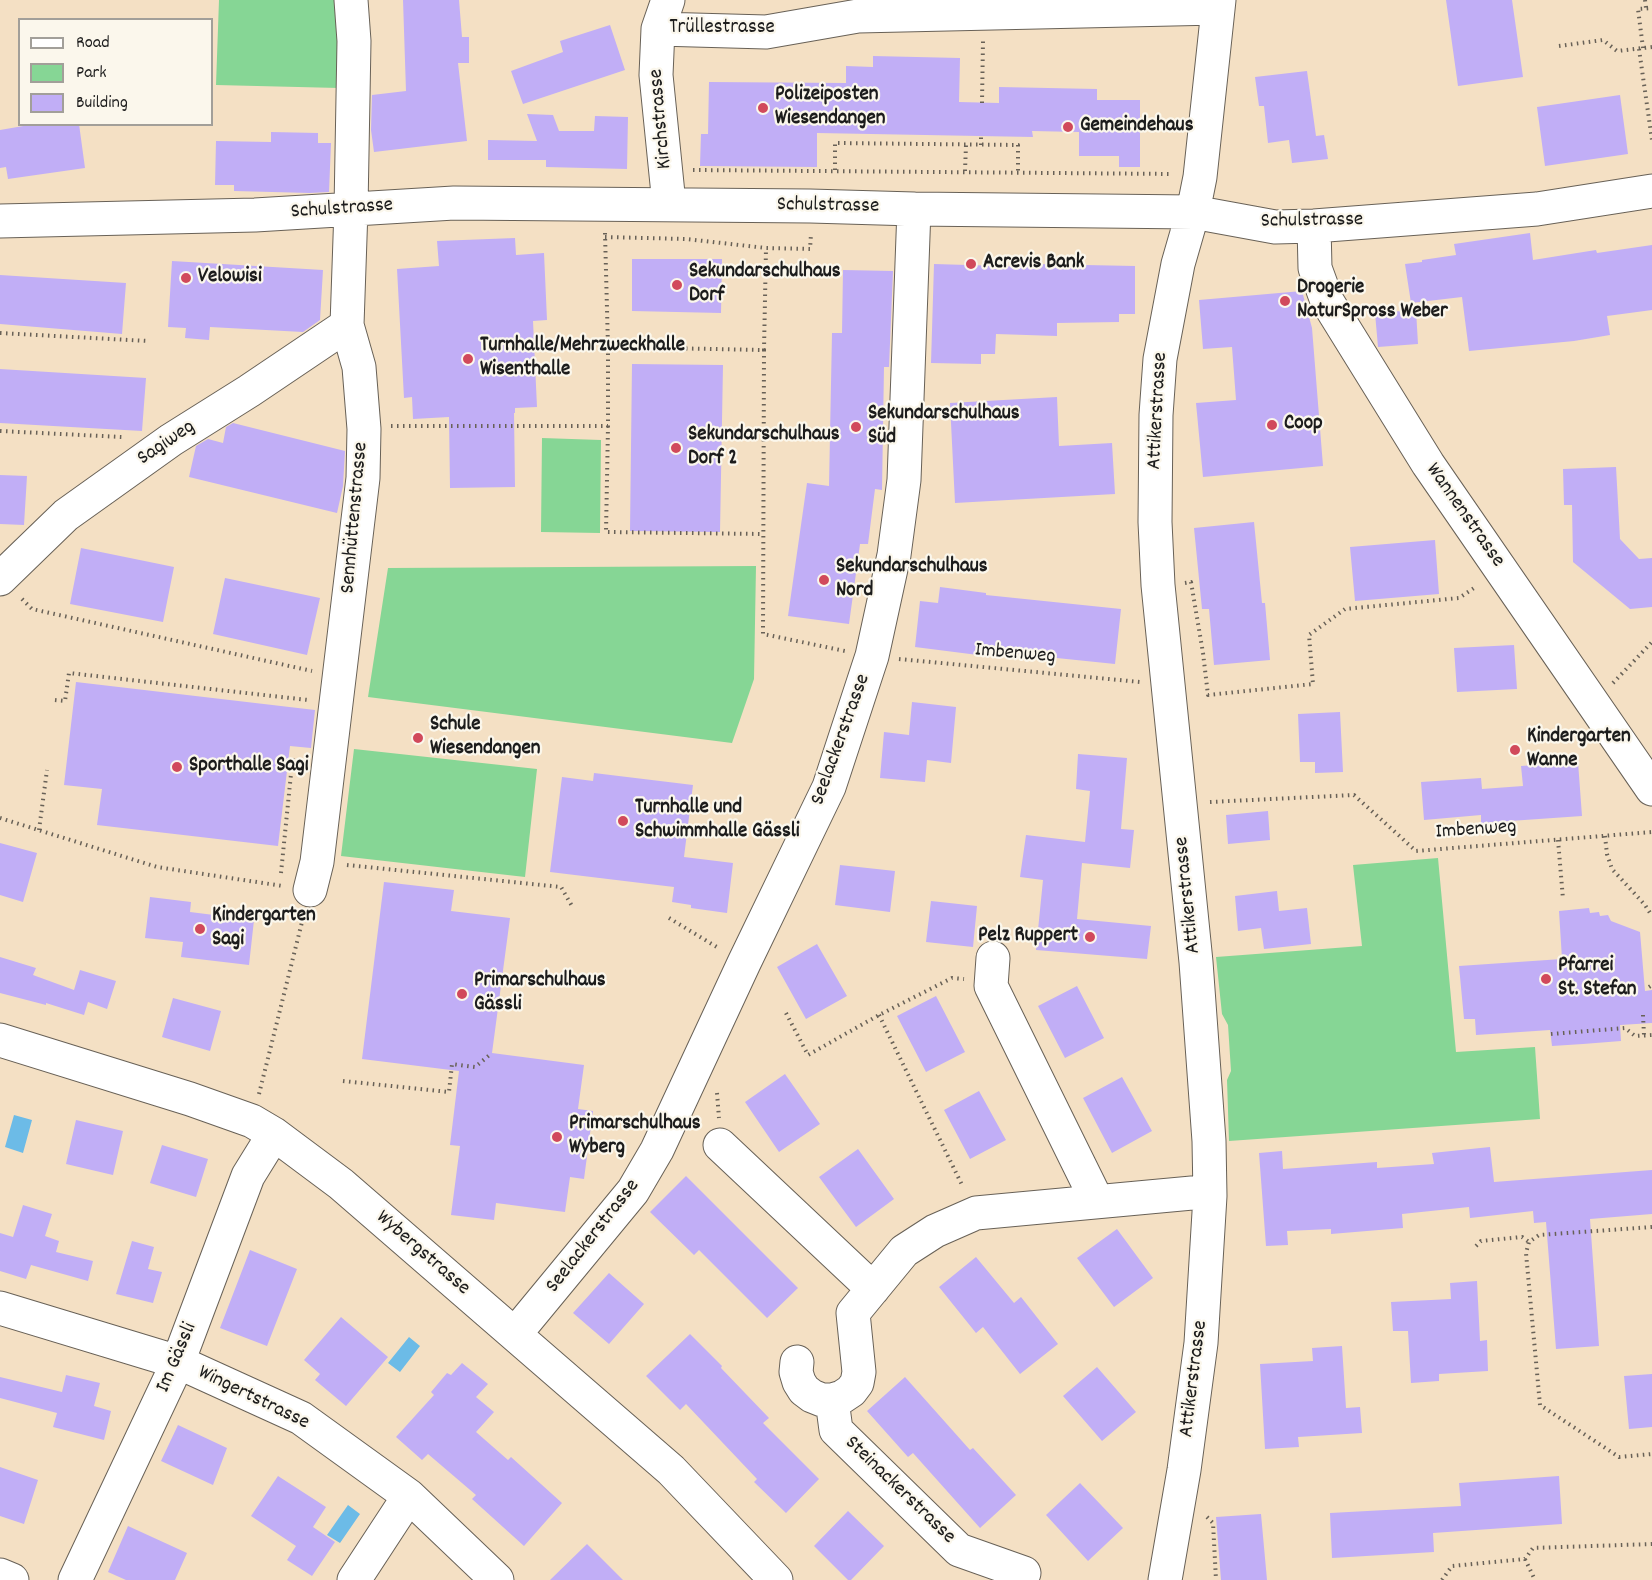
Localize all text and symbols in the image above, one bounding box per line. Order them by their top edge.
street label: Trüllestrasse [669,16,775,42]
legend [18,18,213,126]
text: Road [76,31,110,56]
text: Park [76,61,107,86]
street label: Kirchstrasse [645,68,679,170]
place label: Polizeiposten Wiesendangen [775,83,885,133]
text: Building [76,91,128,116]
marker: Polizeiposten Wiesendangen [756,101,770,115]
place label: Gemeindehaus [1080,114,1194,140]
marker: Gemeindehaus [1061,120,1075,134]
street label: Schulstrasse [290,194,394,226]
street label: Schulstrasse [777,194,879,220]
street label: Schulstrasse [1261,209,1363,235]
place label: Acrevis Bank [983,251,1084,277]
marker: Acrevis Bank [964,257,978,271]
place label: Sekundarschulhaus Dorf [689,260,841,310]
place label: Velowisi [198,265,262,291]
marker: Velowisi [179,271,193,285]
place label: Drogerie NaturSpross Weber [1297,276,1448,326]
marker: Sekundarschulhaus Dorf [670,278,684,292]
marker: Drogerie NaturSpross Weber [1278,294,1292,308]
place label: Turnhalle/Mehrzweckhalle Wisenthalle [480,334,685,384]
marker: Turnhalle/Mehrzweckhalle Wisenthalle [461,352,475,366]
street label: Attikerstrasse [1143,352,1175,470]
place label: Sekundarschulhaus Süd [868,402,1020,452]
place label: Coop [1284,412,1323,438]
street label: Sagiweg [133,416,201,472]
marker: Coop [1265,418,1279,432]
marker: Sekundarschulhaus Süd [849,420,863,434]
place label: Sekundarschulhaus Dorf 2 [688,423,840,473]
street label: Sennhüttenstrasse [337,441,375,595]
marker: Sekundarschulhaus Dorf 2 [669,441,683,455]
street label: Wannenstrasse [1419,459,1509,573]
place label: Sekundarschulhaus Nord [836,555,988,605]
marker: Sekundarschulhaus Nord [817,573,831,587]
street label: Imbenweg [974,639,1056,671]
street label: Seelackerstrasse [807,671,877,809]
place label: Schule Wiesendangen [430,713,540,763]
place label: Kindergarten Wanne [1527,725,1631,775]
marker: Schule Wiesendangen [411,731,425,745]
marker: Kindergarten Wanne [1508,743,1522,757]
place label: Sporthalle Sagi [189,754,308,780]
marker: Sporthalle Sagi [170,760,184,774]
place label: Turnhalle und Schwimmhalle Gässli [635,796,800,846]
marker: Turnhalle und Schwimmhalle Gässli [616,814,630,828]
street label: Imbenweg [1435,816,1517,846]
street label: Attikerstrasse [1170,835,1208,955]
place label: Kindergarten Sagi [212,904,316,954]
marker: Kindergarten Sagi [193,922,207,936]
place label: Pelz Ruppert [978,924,1078,950]
marker: Pelz Ruppert [1083,930,1097,944]
place label: Pfarrei St. Stefan [1558,954,1636,1004]
place label: Primarschulhaus Gässli [474,969,606,1019]
marker: Pfarrei St. Stefan [1539,972,1553,986]
marker: Primarschulhaus Gässli [455,987,469,1001]
place label: Primarschulhaus Wyberg [569,1112,701,1162]
marker: Primarschulhaus Wyberg [550,1130,564,1144]
street label: Seelackerstrasse [542,1175,646,1299]
street label: Wybergstrasse [370,1206,474,1302]
street label: Im Gässli [152,1319,204,1397]
street label: Attikerstrasse [1175,1319,1215,1439]
street label: Wingertstrasse [193,1361,313,1437]
street label: Steinackerstrasse [838,1432,960,1550]

